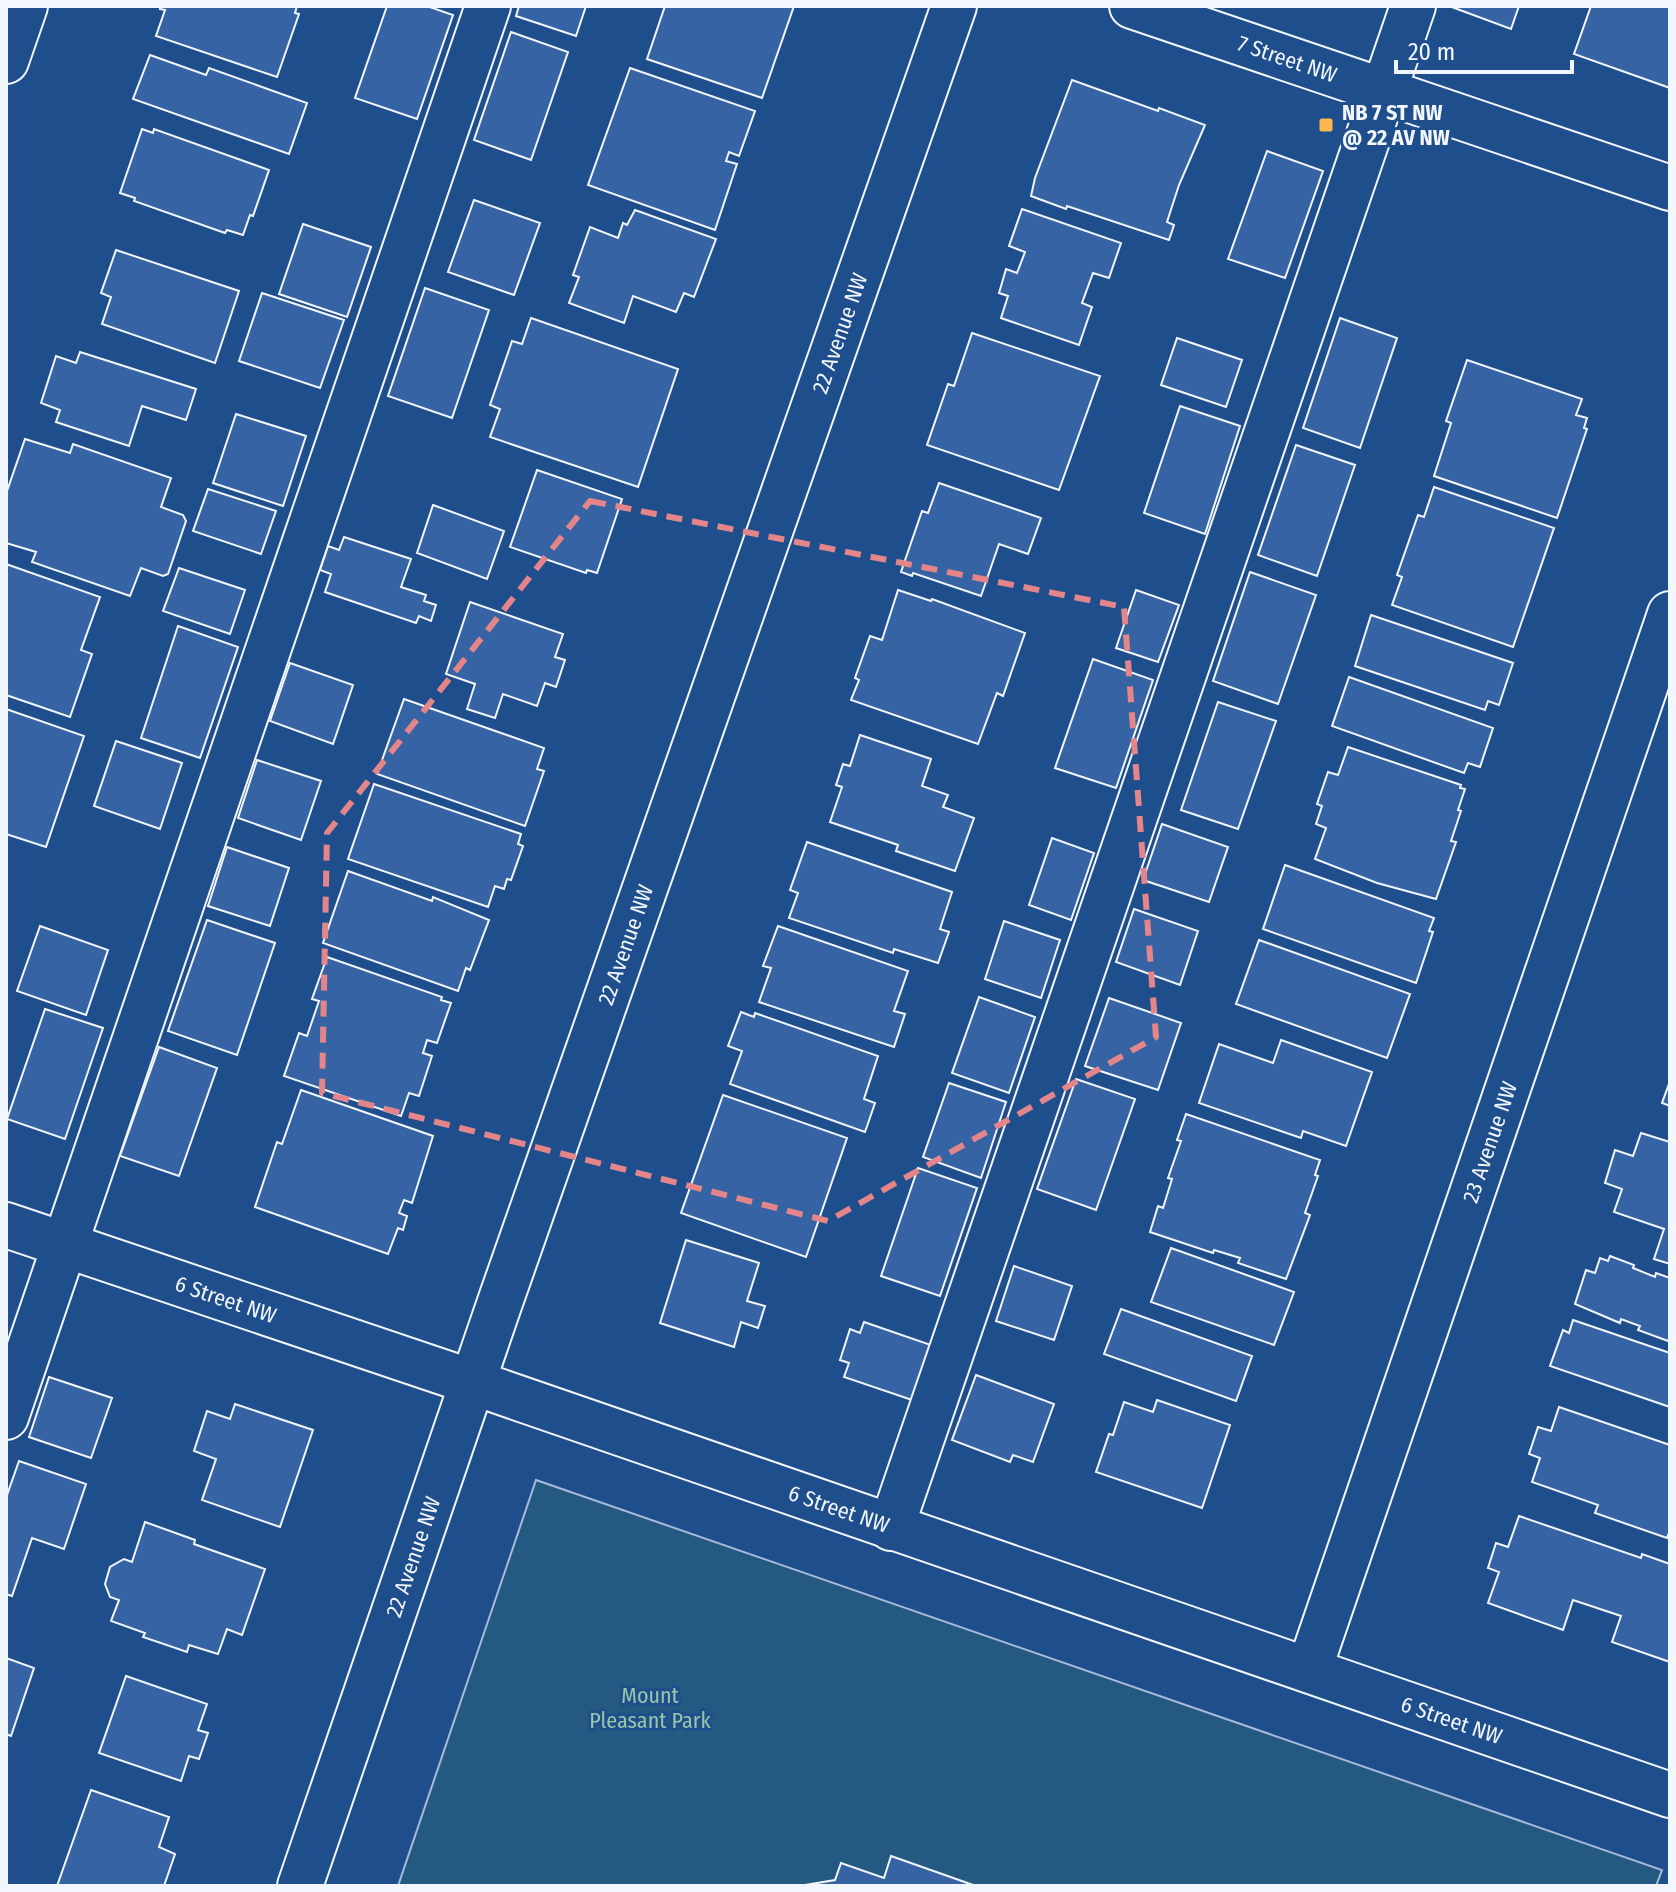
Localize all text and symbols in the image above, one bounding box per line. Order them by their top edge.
scale bar [1396,24,1572,74]
street label: 7 Street NW [1234,29,1341,88]
text: 20 m [1408,38,1455,66]
place label: NB 7 ST NW @ 22 AV NW [1342,99,1450,151]
marker: NB 7 ST NW @ 22 AV NW [1317,116,1335,134]
street label: 22 Avenue NW [806,269,873,397]
street label: 22 Avenue NW [592,881,659,1008]
street label: 23 Avenue NW [1456,1078,1523,1206]
street label: 6 Street NW [172,1269,280,1329]
street label: 6 Street NW [785,1479,893,1538]
street label: 22 Avenue NW [380,1493,446,1621]
park label: Mount Pleasant Park [589,1682,711,1734]
street label: 6 Street NW [1398,1690,1506,1750]

